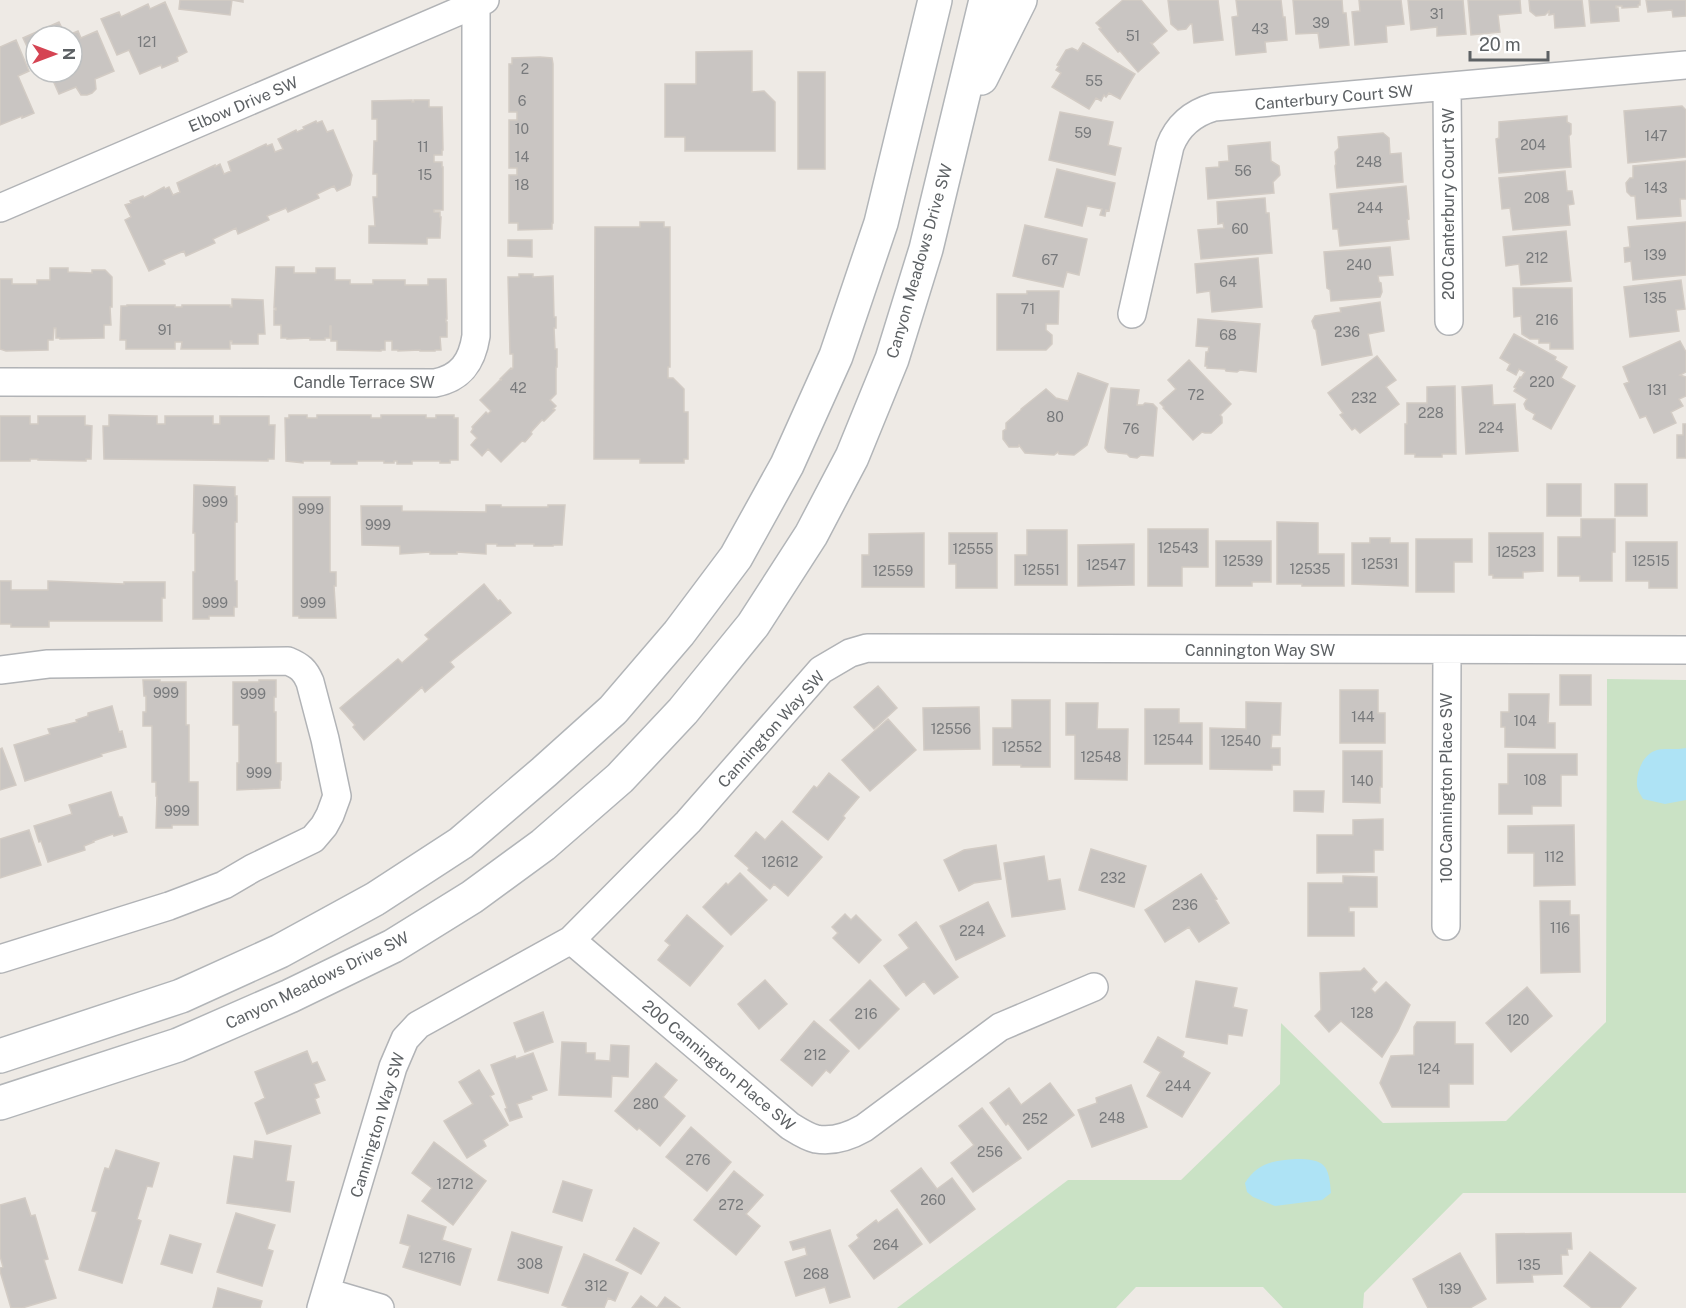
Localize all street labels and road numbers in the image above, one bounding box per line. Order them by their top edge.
street label: Elbow Drive SW [186,73,301,136]
street label: Canterbury Court SW [1254,81,1414,114]
street label: 200 Canterbury Court SW [1439,108,1458,300]
street label: Canyon Meadows Drive SW [883,162,956,361]
street label: Candle Terrace SW [293,373,435,392]
street label: Cannington Way SW [1185,641,1335,660]
street label: Cannington Way SW [714,667,829,792]
street label: 100 Cannington Place SW [1437,693,1456,883]
street label: Canyon Meadows Drive SW [222,928,412,1033]
street label: 200 Cannington Place SW [638,996,799,1135]
street label: Cannington Way SW [346,1050,409,1200]

